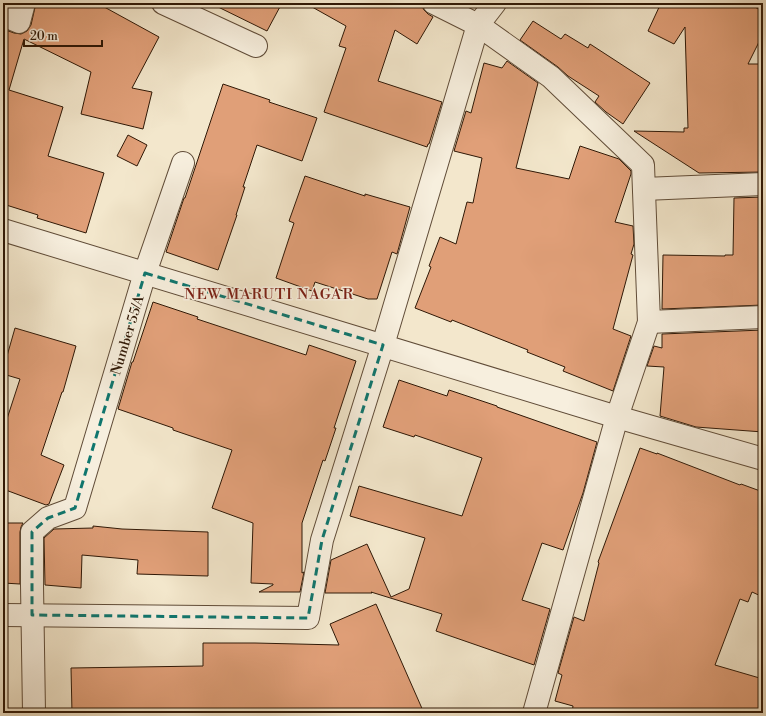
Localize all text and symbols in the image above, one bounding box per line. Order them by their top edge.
scale bar [24,22,102,48]
text: 20 m [30,29,58,44]
district label: NEW MARUTI NAGAR [184,285,354,304]
street label: Number 55/A [107,293,149,377]

